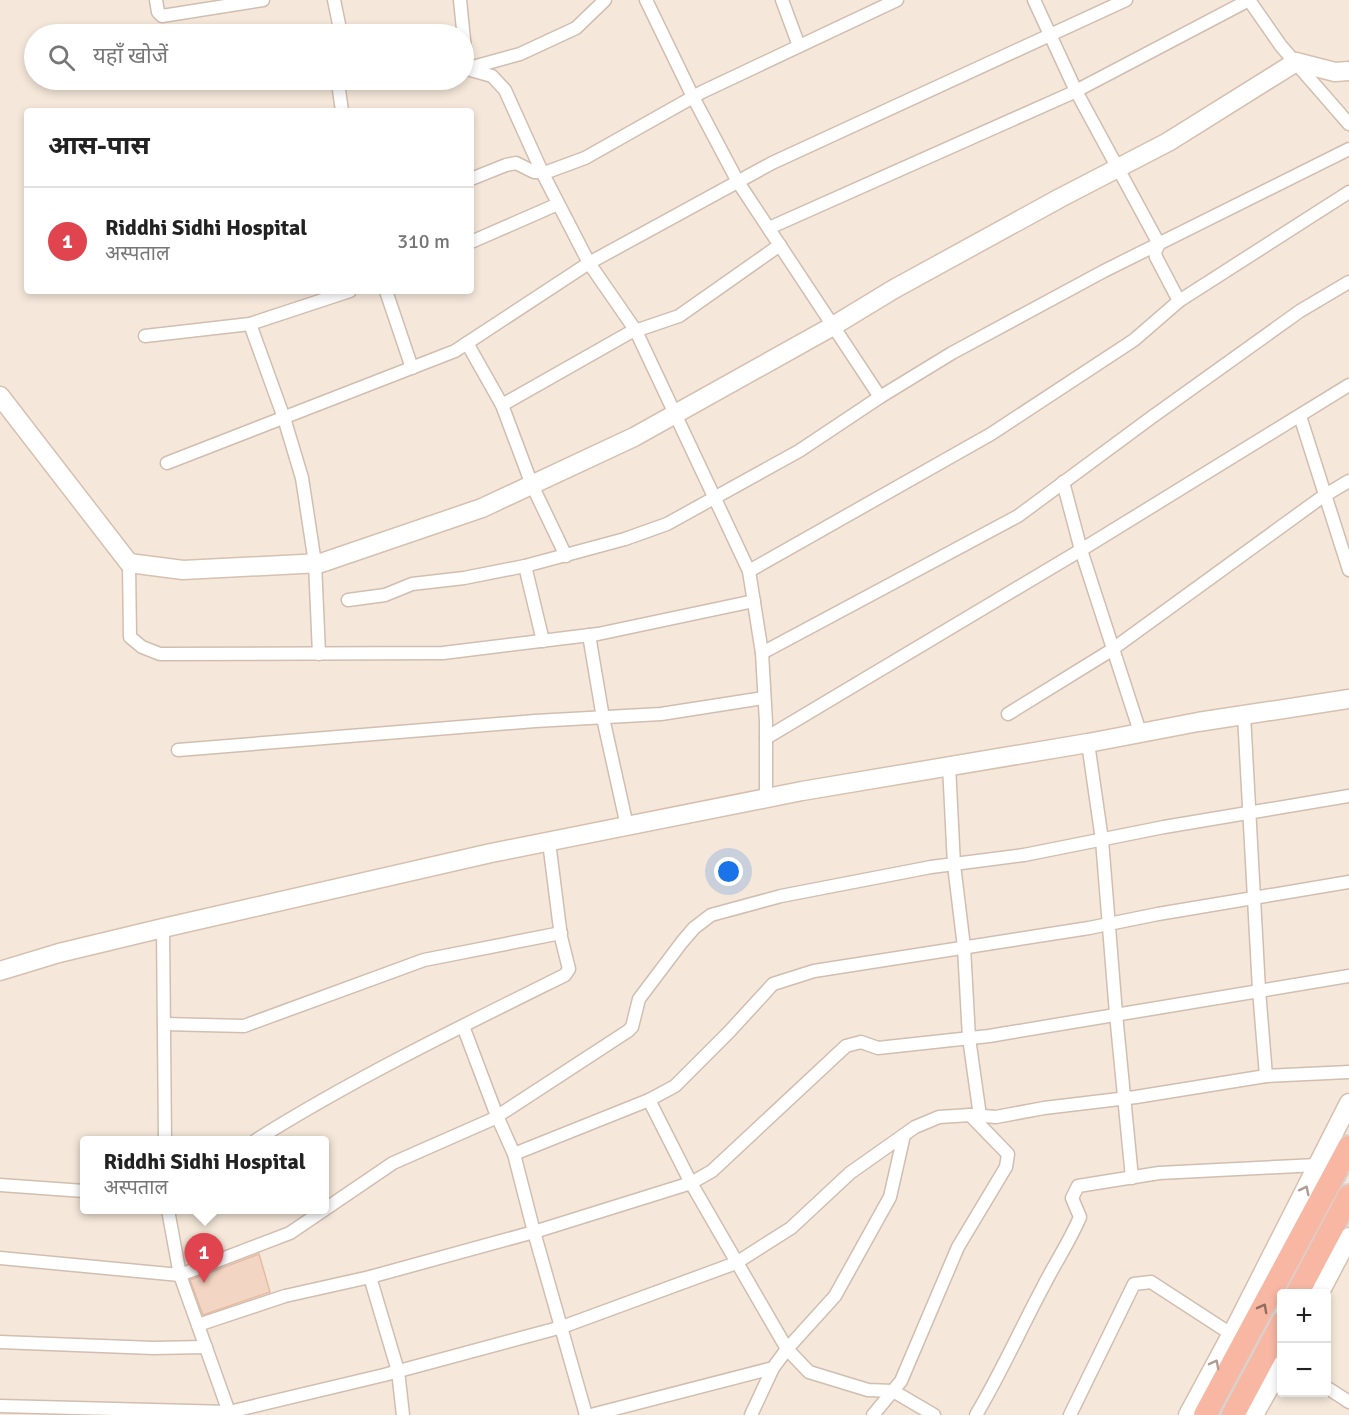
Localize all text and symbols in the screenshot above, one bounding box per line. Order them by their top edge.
search box [24,24,474,90]
icon: search [45,41,78,74]
text: यहाँ खोजें [93,42,168,69]
text: आस-पास [48,130,150,162]
text: Riddhi Sidhi Hospital [105,214,307,241]
text: 1 [62,229,73,254]
text: 310 m [397,229,450,254]
text: अस्पताल [105,241,170,266]
your location [714,857,743,886]
popup [80,1136,329,1214]
text: Riddhi Sidhi Hospital [103,1148,306,1175]
text: अस्पताल [103,1175,168,1200]
one-way arrow [1298,1186,1309,1197]
pin: 1 [184,1234,224,1283]
map controls [1277,1289,1331,1397]
button: + [1277,1289,1331,1343]
one-way arrow [1256,1304,1267,1315]
button: − [1277,1343,1331,1397]
one-way arrow [1208,1359,1220,1370]

